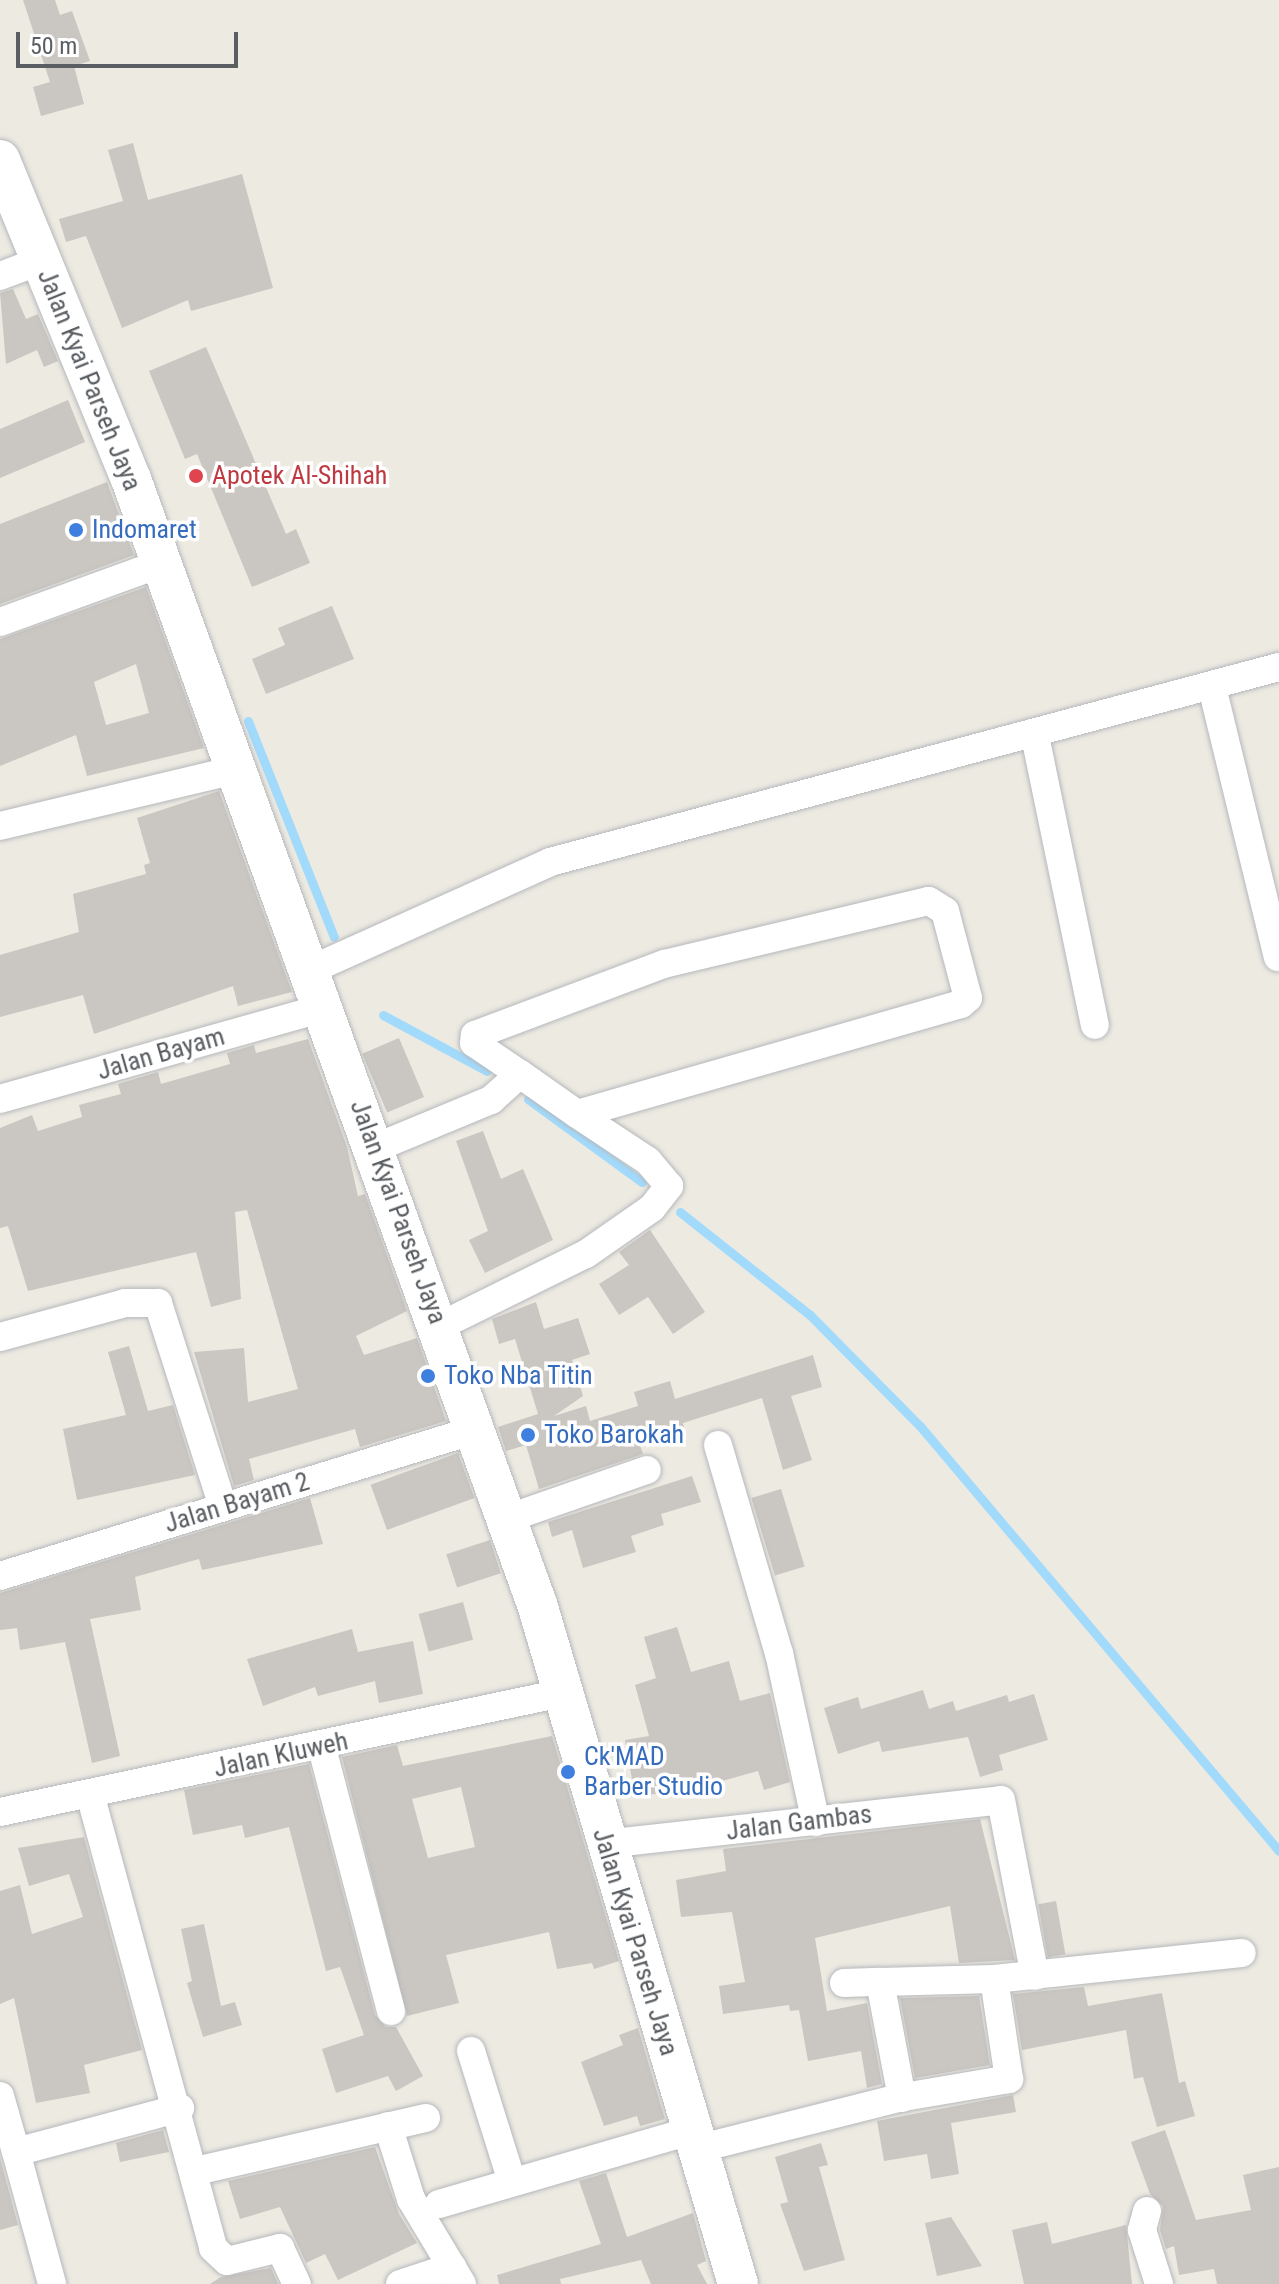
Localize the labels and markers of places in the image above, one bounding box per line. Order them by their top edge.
place label: Apotek Al-Shihah [212,460,387,492]
marker: Apotek Al-Shihah [187,467,205,485]
place label: Indomaret [92,514,197,546]
marker: Indomaret [67,521,85,539]
place label: Toko Nba Titin [444,1360,593,1392]
marker: Toko Nba Titin [419,1367,437,1385]
place label: Toko Barokah [544,1419,684,1451]
marker: Toko Barokah [519,1426,537,1444]
place label: Ck'MAD Barber Studio [584,1741,723,1802]
marker: Ck'MAD Barber Studio [559,1763,577,1781]

